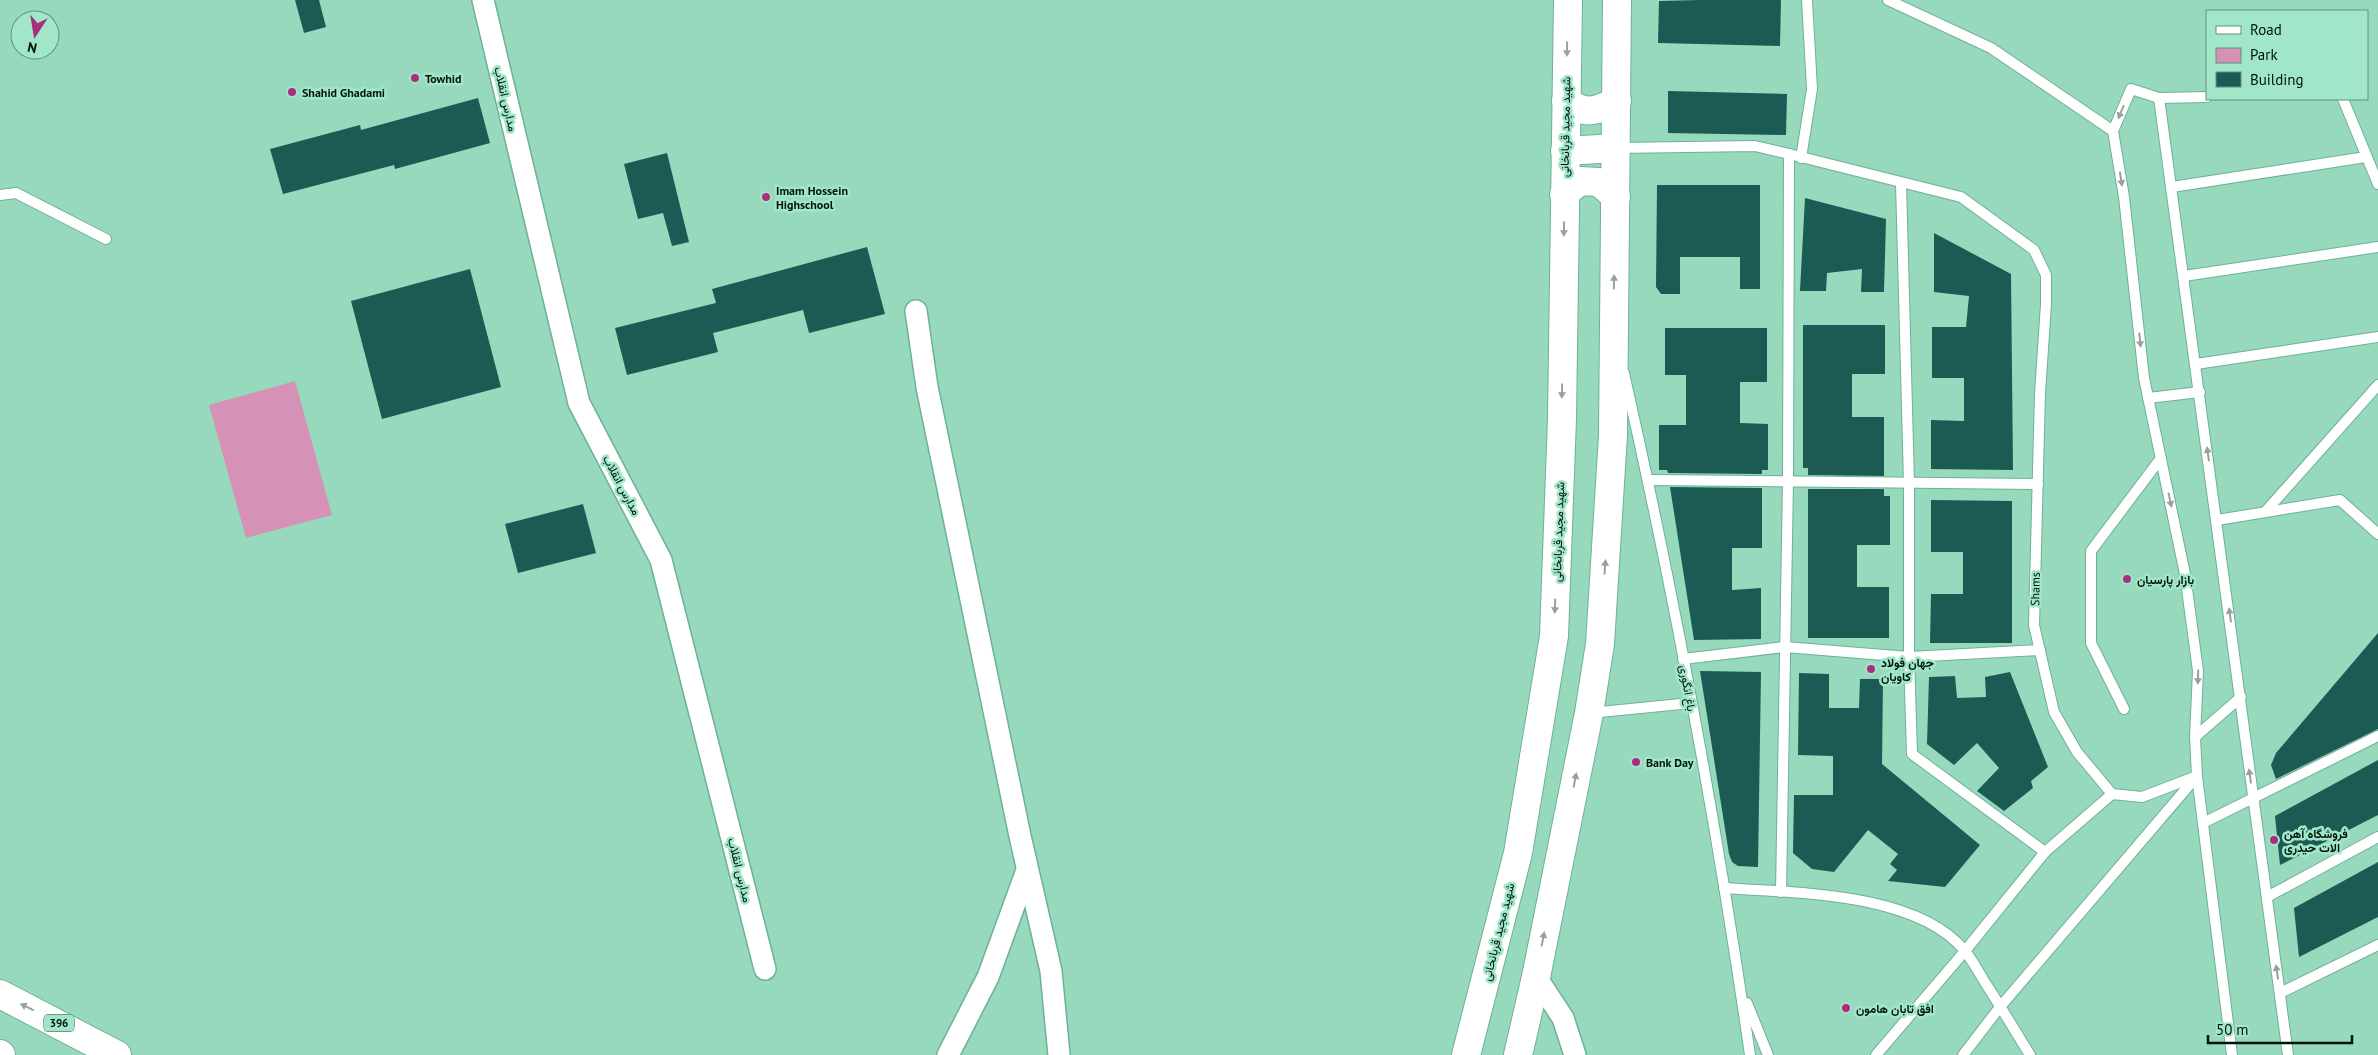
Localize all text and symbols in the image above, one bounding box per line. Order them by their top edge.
north arrow [10,10,60,60]
legend [2206,10,2368,100]
text: Road [2250,20,2282,39]
text: N [26,38,39,57]
one-way arrow [1563,41,1571,57]
text: Park [2250,45,2278,64]
street label: مدارس انقلاب [490,65,521,133]
text: Building [2250,70,2304,89]
place label: Towhid [425,71,462,86]
marker: Towhid [409,72,421,84]
street label: شهید مجید قربانخانی [1557,77,1574,177]
place label: Shahid Ghadami [302,85,385,100]
marker: Shahid Ghadami [286,86,298,98]
one-way arrow [2117,105,2125,119]
one-way arrow [2117,171,2125,187]
place label: Imam Hossein Highschool [776,183,848,212]
marker: Imam Hossein Highschool [760,191,772,203]
one-way arrow [1560,221,1568,237]
one-way arrow [1610,274,1618,290]
one-way arrow [2136,333,2144,349]
one-way arrow [1558,383,1566,399]
one-way arrow [2204,446,2212,462]
street label: مدارس انقلاب [599,452,644,518]
street label: شهید مجید قربانخانی [1549,482,1568,582]
one-way arrow [2166,492,2174,508]
one-way arrow [1601,559,1609,575]
street label: Shams [2027,572,2043,606]
place label: بازار پارسیان [2137,572,2194,588]
marker: بازار پارسیان [2121,573,2133,585]
one-way arrow [1551,598,1559,614]
one-way arrow [2226,607,2234,623]
place label: جهان فولاد کاویان [1881,655,1934,685]
marker: جهان فولاد کاویان [1865,663,1877,675]
street label: باغ انگوری [1675,664,1699,713]
one-way arrow [2193,670,2201,686]
place label: Bank Day [1646,755,1694,770]
marker: Bank Day [1630,756,1642,768]
one-way arrow [2246,768,2254,784]
one-way arrow [1572,771,1580,787]
place label: فروشگاه آهن الات حیدری [2284,826,2348,856]
marker: فروشگاه آهن الات حیدری [2268,834,2280,846]
street label: مدارس انقلاب [724,836,755,904]
street label: شهید مجید قربانخانی [1479,881,1518,983]
one-way arrow [1540,931,1548,947]
one-way arrow [2273,964,2281,980]
place label: افق تابان هامون [1856,1001,1934,1017]
marker: افق تابان هامون [1840,1002,1852,1014]
one-way arrow [20,1003,35,1011]
scale bar [2208,1012,2352,1044]
road number: 396 [44,1014,74,1032]
text: 50 m [2216,1020,2249,1039]

